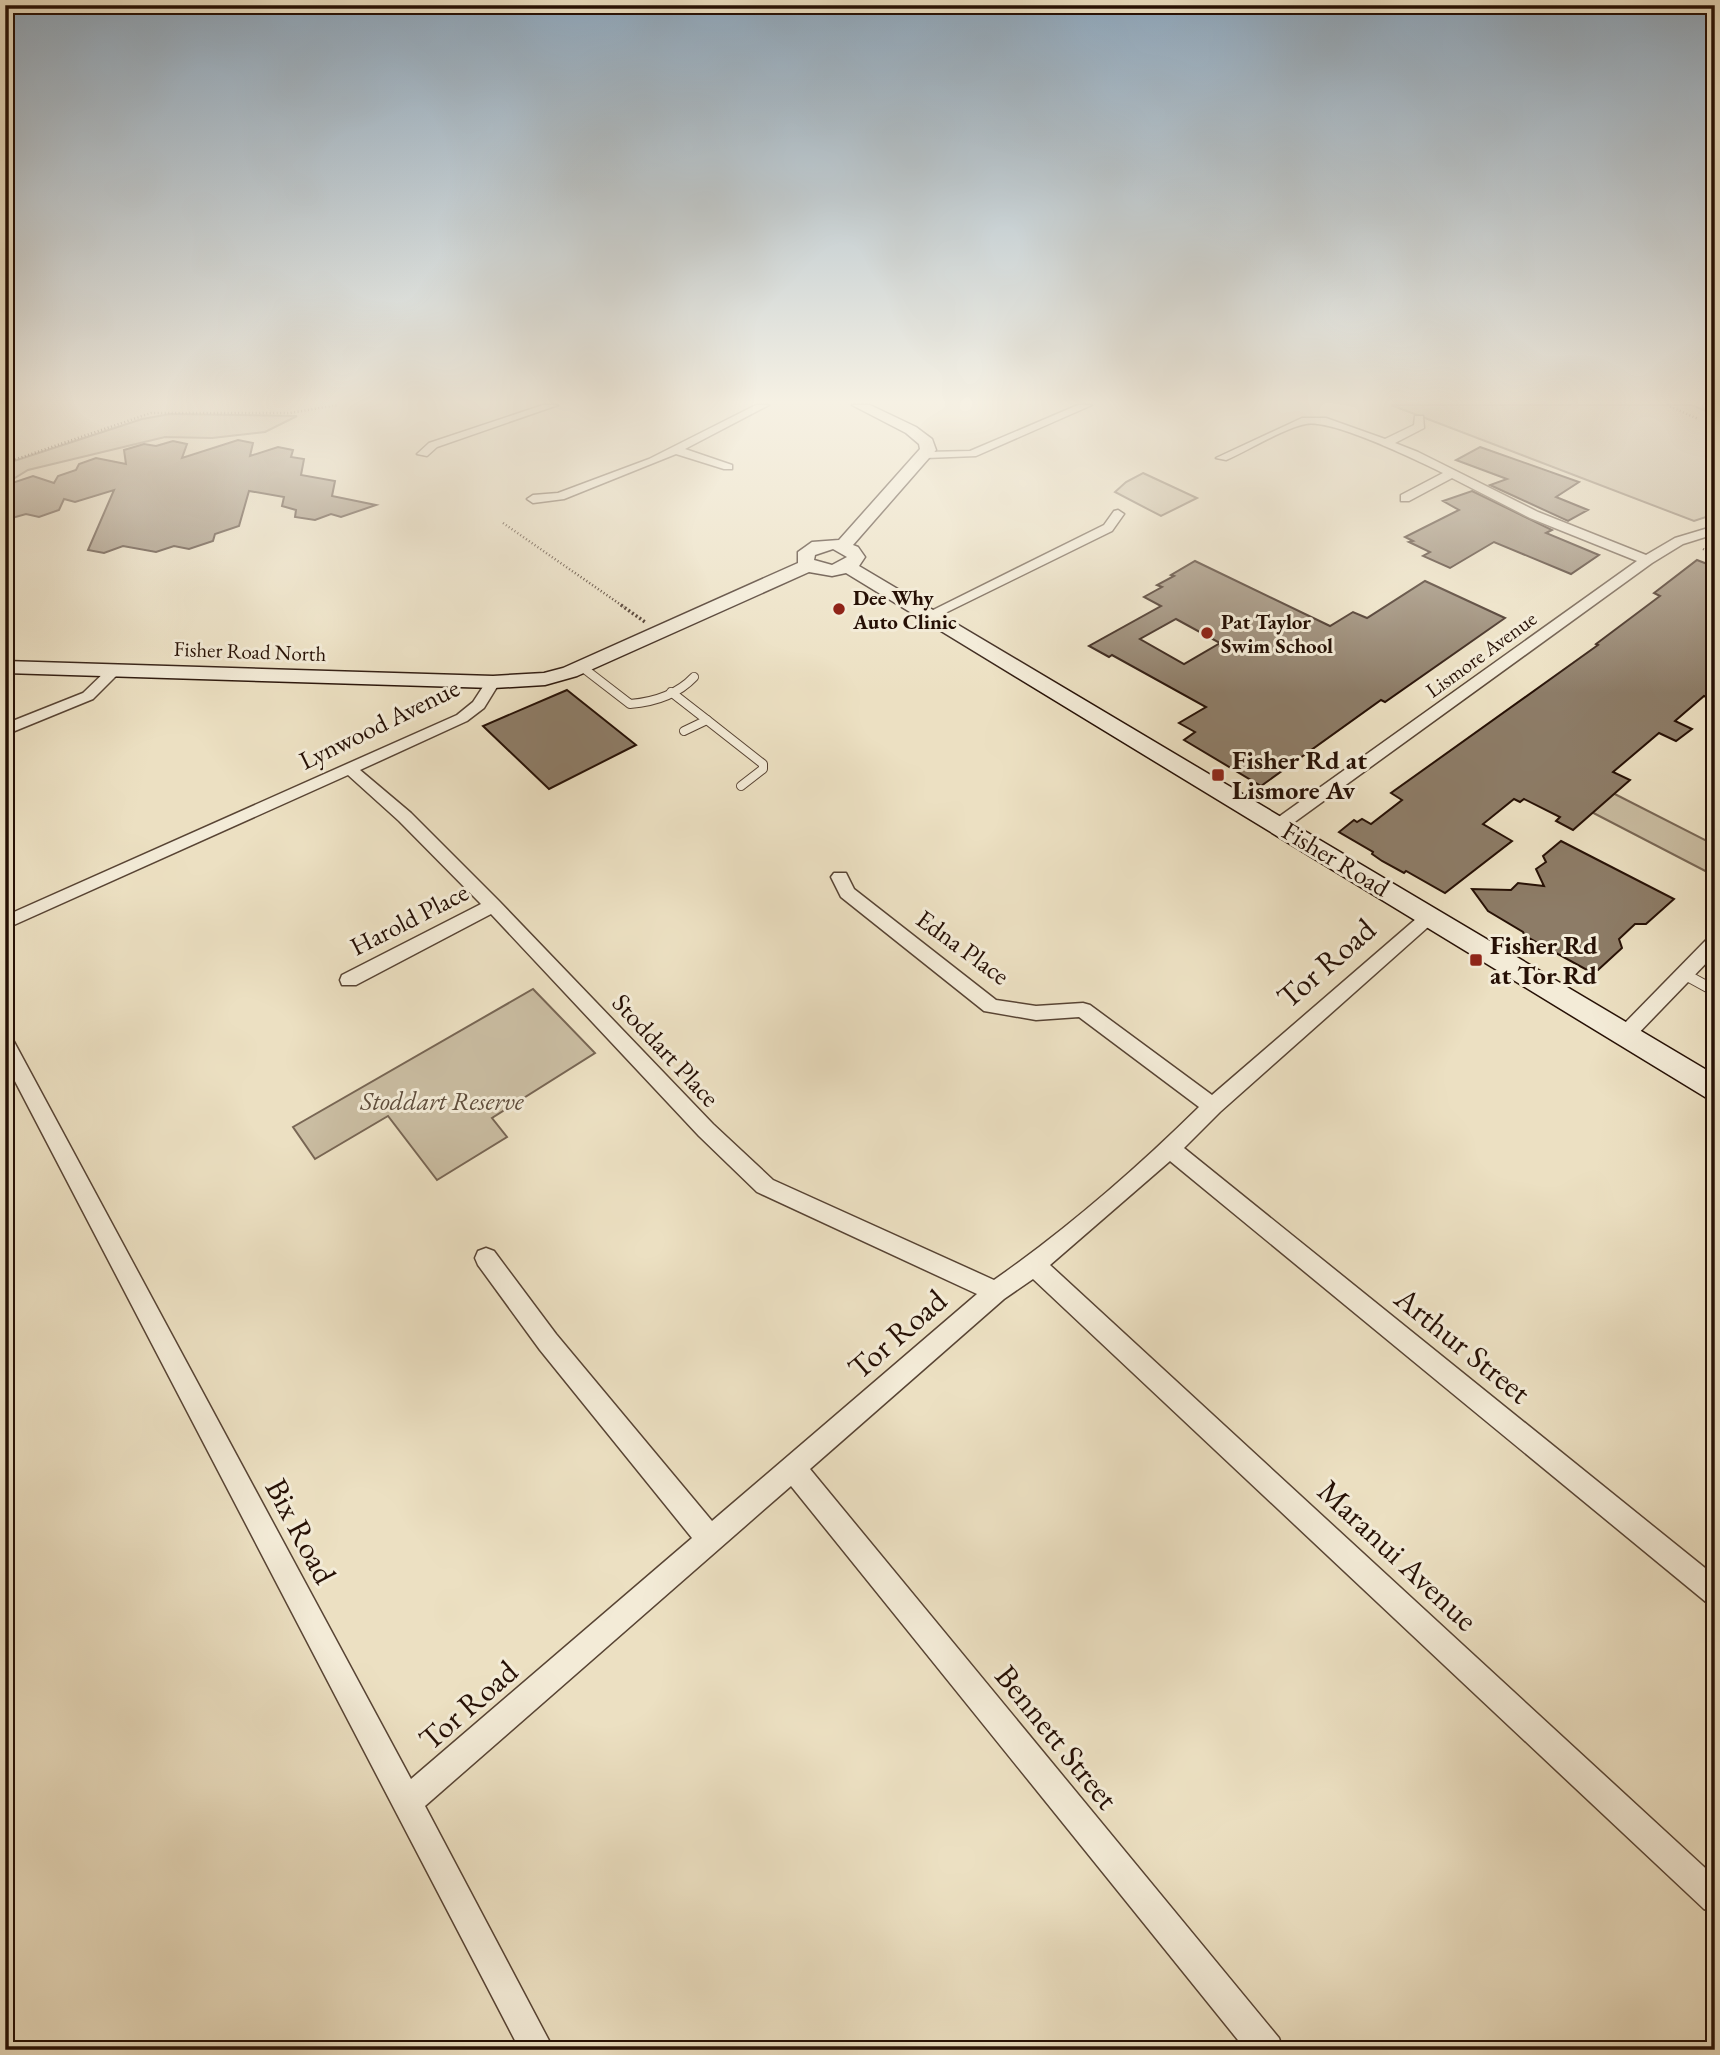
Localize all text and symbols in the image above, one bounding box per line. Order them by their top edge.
place label: Dee Why Auto Clinic [852,584,957,635]
marker: Dee Why Auto Clinic [831,601,847,617]
street label: Lismore Avenue [1420,605,1542,703]
place label: Pat Taylor Swim School [1221,608,1333,659]
marker: Pat Taylor Swim School [1199,625,1215,641]
street label: Fisher Road North [173,635,327,667]
street label: Lynwood Avenue [293,671,465,777]
place label: Fisher Rd at Lismore Av [1232,743,1367,807]
marker: Fisher Rd at Lismore Av [1210,767,1226,783]
street label: Fisher Road [1276,814,1397,905]
street label: Harold Place [344,875,474,963]
street label: Edna Place [909,902,1017,992]
street label: Tor Road [1268,908,1385,1018]
place label: Fisher Rd at Tor Rd [1490,928,1598,992]
marker: Fisher Rd at Tor Rd [1468,952,1484,968]
street label: Stoddart Place [605,986,727,1114]
park label: Stoddart Reserve [359,1084,525,1118]
street label: Arthur Street [1385,1277,1540,1413]
street label: Tor Road [839,1279,956,1389]
street label: Maranui Avenue [1309,1470,1487,1640]
street label: Bix Road [256,1471,347,1592]
street label: Tor Road [410,1650,527,1760]
street label: Bennett Street [986,1656,1128,1818]

